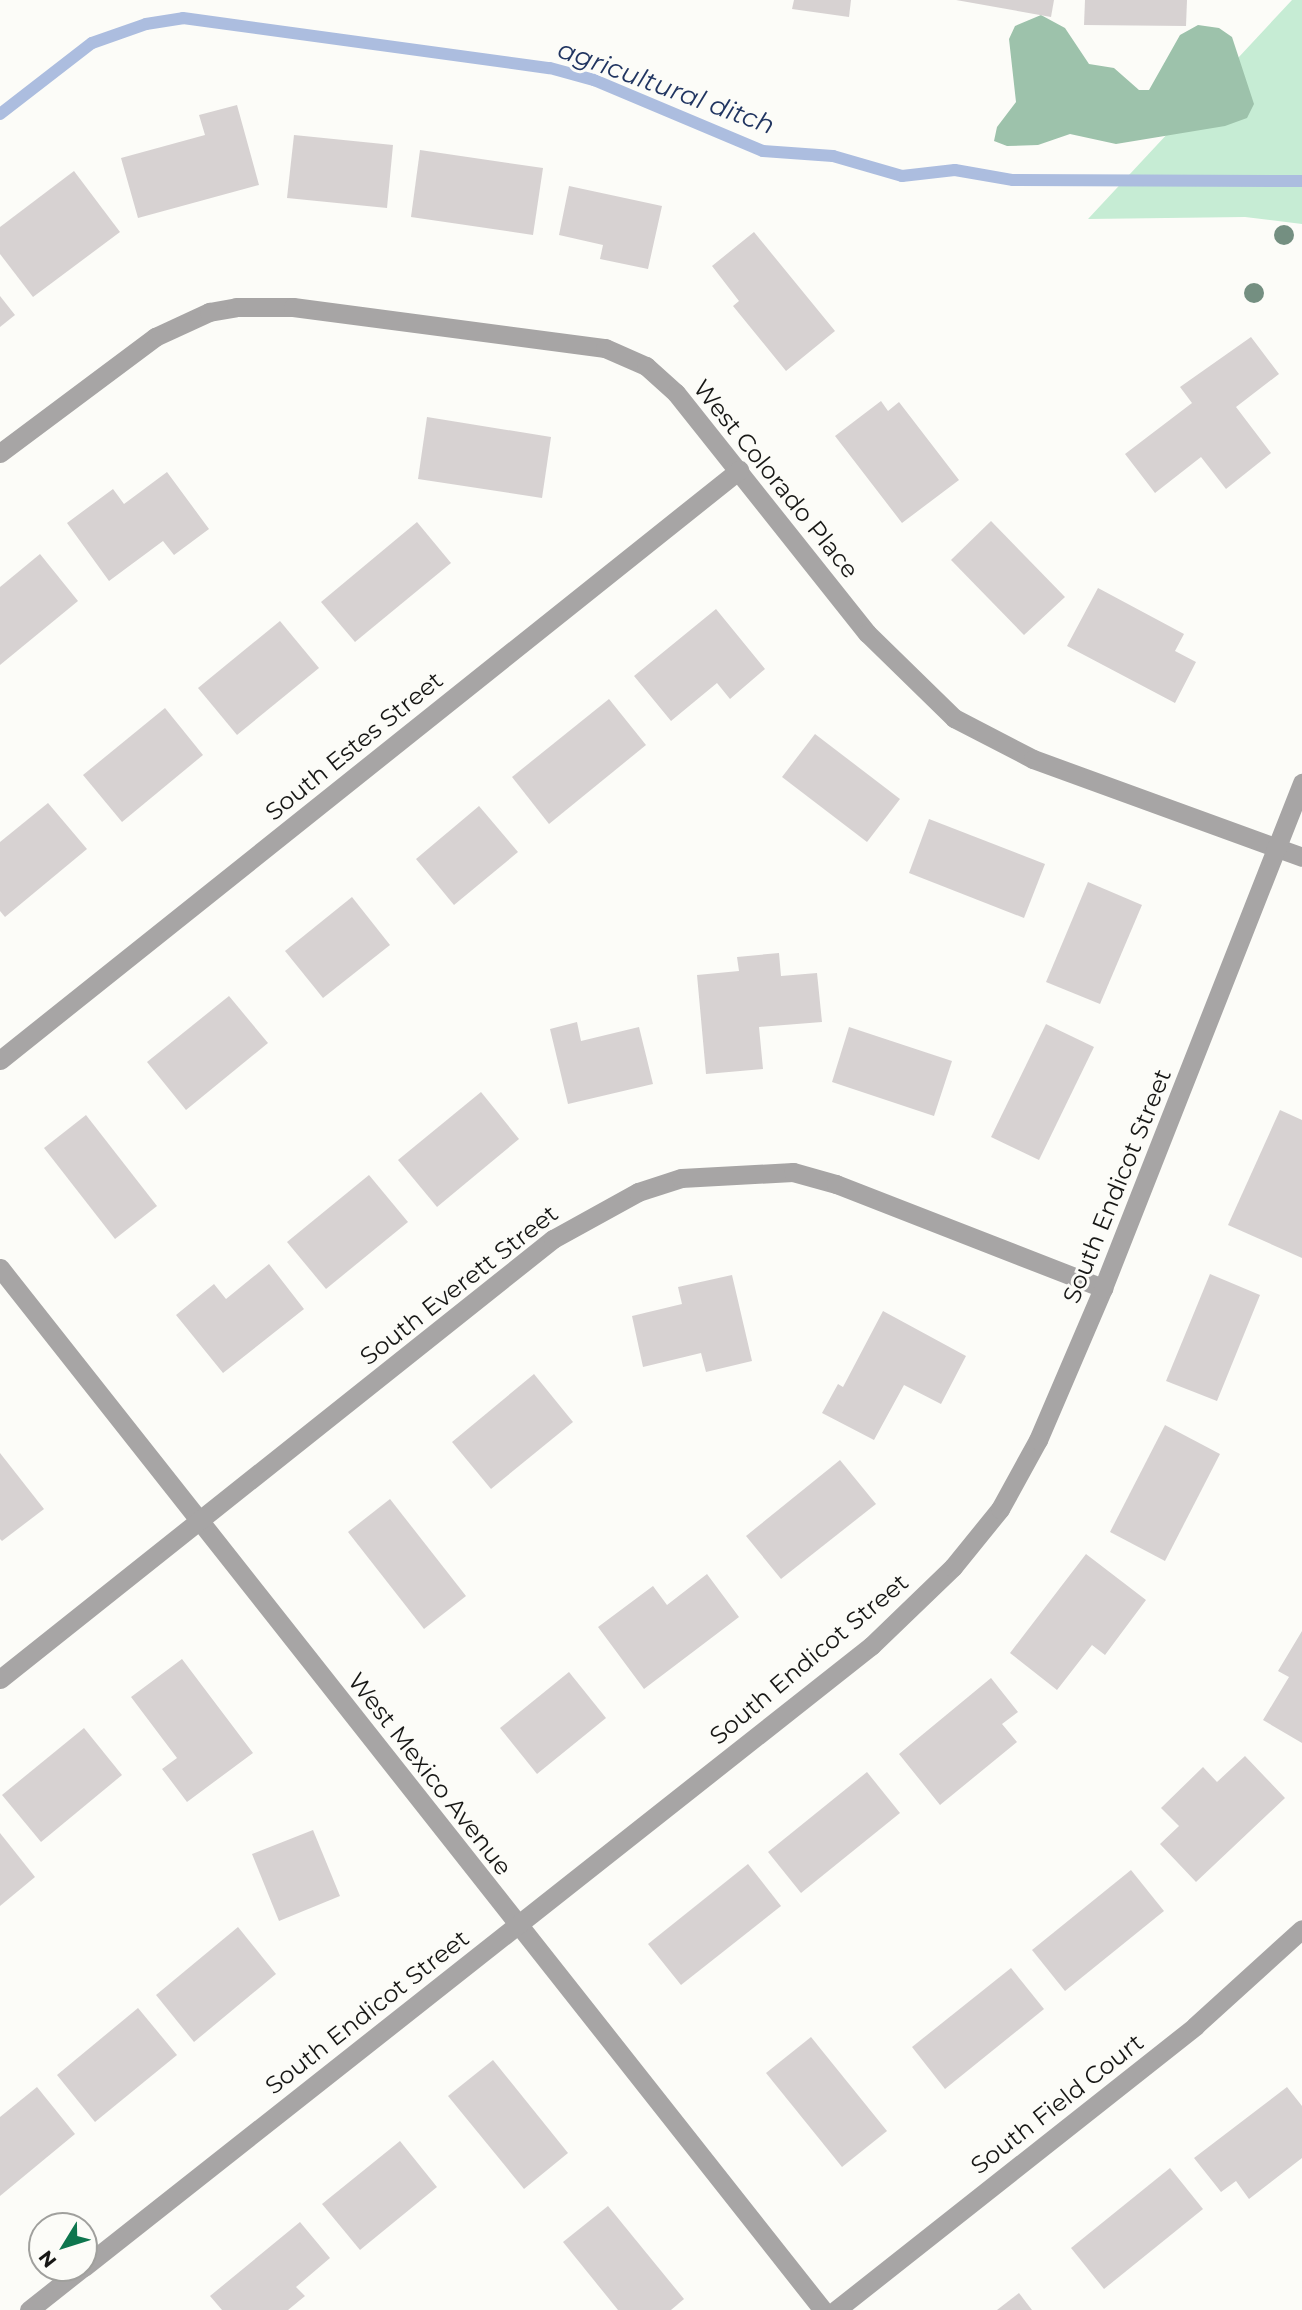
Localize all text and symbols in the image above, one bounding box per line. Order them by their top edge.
water label: agricultural ditch [554,34,778,142]
street label: West Colorado Place [687,374,865,584]
street label: South Estes Street [259,666,449,826]
street label: South Endicot Street [1057,1065,1177,1307]
street label: South Everett Street [354,1199,564,1371]
street label: South Endicot Street [704,1568,914,1750]
street label: West Mexico Avenue [342,1667,518,1881]
street label: South Endicot Street [260,1924,474,2100]
street label: South Field Court [965,2028,1149,2180]
north arrow [28,2212,98,2282]
text: N [34,2246,61,2272]

